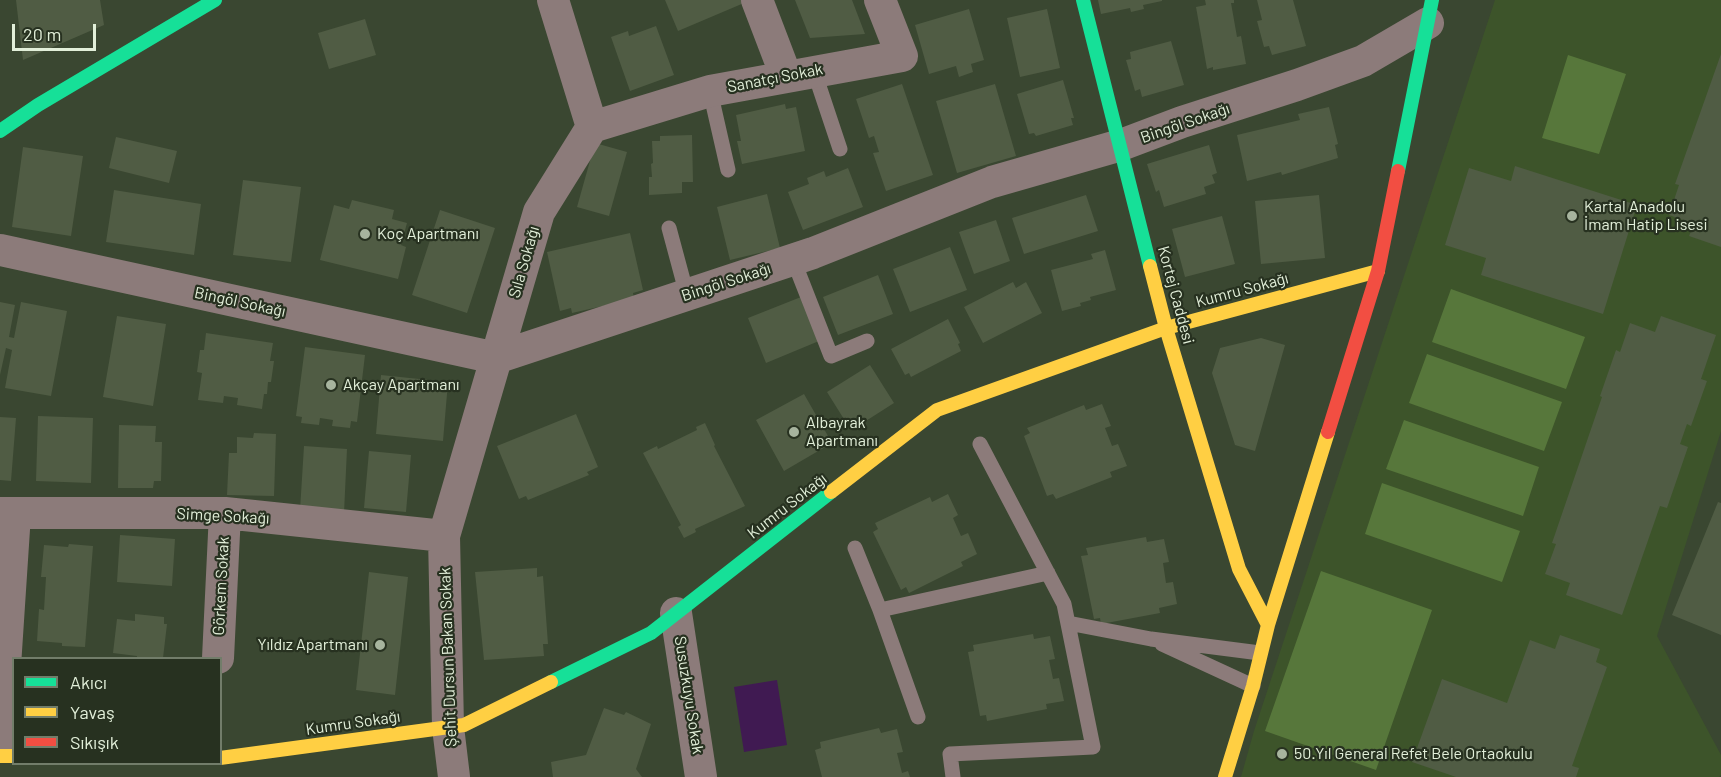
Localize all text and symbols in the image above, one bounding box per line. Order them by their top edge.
scale bar [15,12,99,50]
text: 20 m [23,23,61,45]
street label: Sanatçı Sokak [726,59,824,97]
street label: Bingöl Sokağı [1138,99,1232,147]
place label: Kartal Anadolu İmam Hatip Lisesi [1584,197,1708,235]
marker: Kartal Anadolu İmam Hatip Lisesi [1565,209,1579,223]
place label: Koç Apartmanı [377,224,479,244]
street label: Sıla Sokağı [505,224,543,300]
marker: Koç Apartmanı [358,227,372,241]
street label: Kortej Caddesi [1154,244,1198,346]
street label: Bingöl Sokağı [679,259,773,305]
street label: Kumru Sokağı [1194,268,1290,312]
street label: Bingöl Sokağı [193,283,287,321]
place label: Akçay Apartmanı [343,375,459,395]
marker: Akçay Apartmanı [324,378,338,392]
place label: Albayrak Apartmanı [806,413,878,451]
marker: Albayrak Apartmanı [787,425,801,439]
street label: Kumru Sokağı [744,469,830,543]
street label: Simge Sokağı [176,504,270,528]
street label: Görkem Sokak [209,536,233,636]
street label: Şehit Dursun Bakan Sokak [435,567,461,747]
place label: Yıldız Apartmanı [257,635,368,655]
street label: Susuzkuyu Sokak [670,635,708,755]
marker: Yıldız Apartmanı [373,638,387,652]
legend [12,657,222,765]
text: Akıcı [70,671,107,693]
text: Yavaş [70,701,115,723]
street label: Kumru Sokağı [305,707,401,739]
text: Sıkışık [70,731,119,753]
place label: 50.Yıl General Refet Bele Ortaokulu [1294,744,1533,764]
marker: 50.Yıl General Refet Bele Ortaokulu [1275,747,1289,761]

